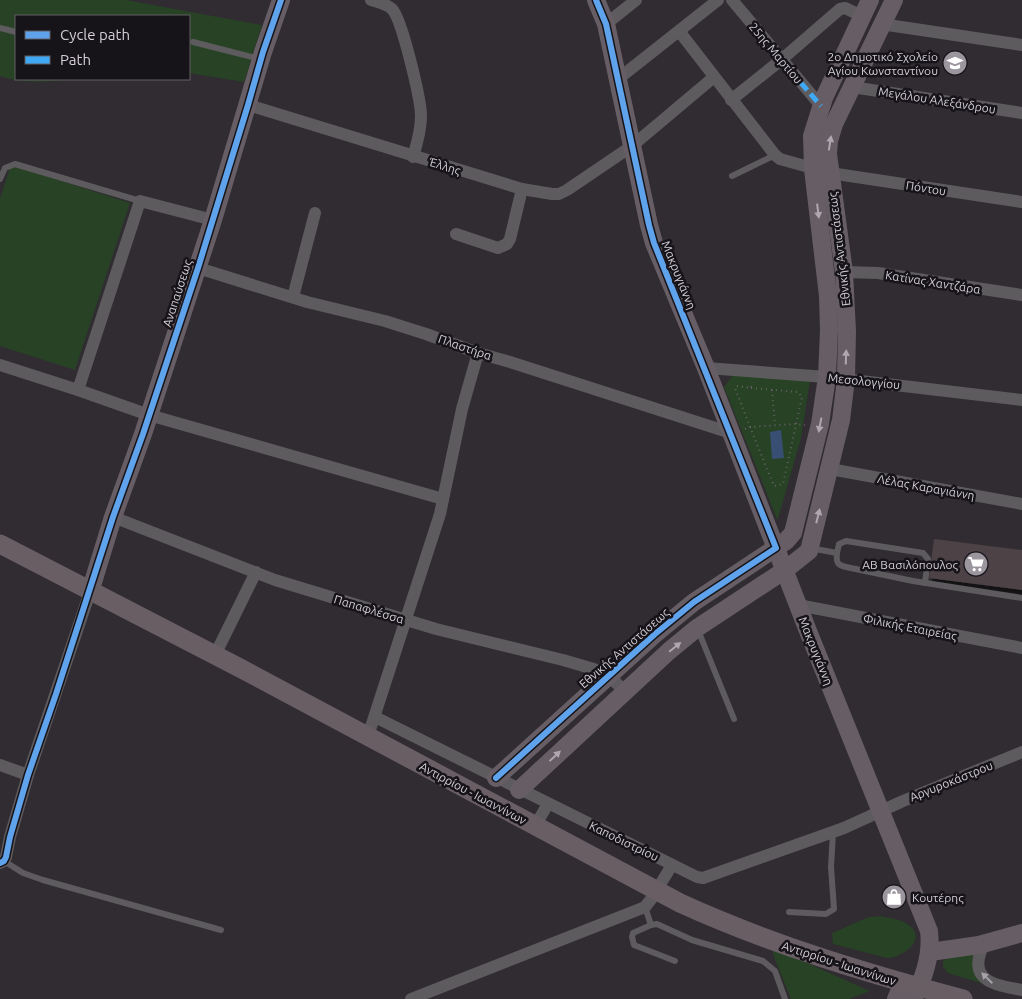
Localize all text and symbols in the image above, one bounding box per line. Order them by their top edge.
legend [15,15,190,80]
street label: 25ης Μαρτίου [746,20,805,87]
text: Cycle path [60,26,130,43]
place label: 2ο Δημοτικό Σχολείο Αγίου Κωνσταντίνου [827,50,938,77]
school or university icon: 2ο Δημοτικό Σχολείο Αγίου Κωνσταντίνου [942,50,968,76]
text: Path [60,51,91,68]
street label: Μεγάλου Αλεξάνδρου [877,84,997,117]
one-way arrow [826,135,834,151]
street label: Έλλης [426,155,463,178]
street label: Πόντου [905,178,947,198]
street label: Εθνικής Αντιστάσεως [825,191,853,307]
one-way arrow [814,203,822,219]
street label: Μακρυγιάννη [659,239,699,311]
street label: Αναπαύσεως [160,257,195,329]
street label: Κατίνας Χαντζάρα [884,268,982,297]
street label: Πλαστήρα [437,332,493,362]
one-way arrow [843,349,851,365]
street label: Μεσολογγίου [827,371,901,391]
one-way arrow [816,417,824,432]
street label: Λέλας Καραγιάννη [876,472,976,503]
one-way arrow [814,509,822,524]
supermarket icon: ΑΒ Βασιλόπουλος [963,551,989,577]
place label: ΑΒ Βασιλόπουλος [862,558,959,572]
street label: Παπαφλέσσα [332,592,406,626]
street label: Εθνικής Αντιστάσεως [576,605,673,691]
street label: Φιλικής Εταιρείας [862,612,958,644]
street label: Μακρυγιάννη [796,615,836,687]
one-way arrow [668,641,681,652]
one-way arrow [548,750,560,762]
street label: Αργυροκάστρου [908,758,994,804]
street label: Αντιρρίου - Ιωαννίνων [417,759,529,827]
street label: Καποδιστρίου [587,819,661,863]
shop icon: Κουτέρης [881,884,907,910]
place label: Κουτέρης [912,891,964,905]
street label: Αντιρρίου - Ιωαννίνων [780,938,898,988]
one-way arrow [981,972,993,984]

